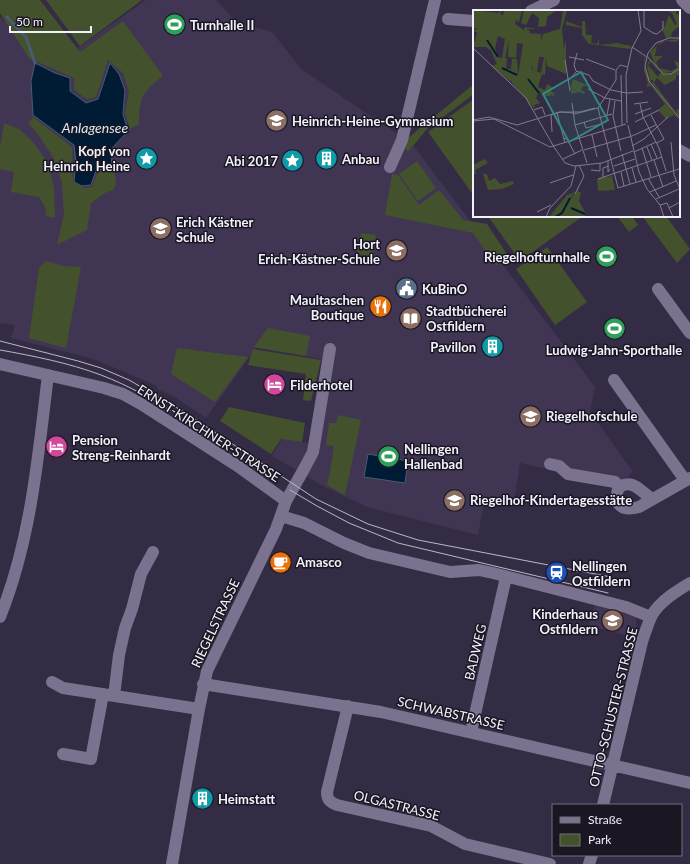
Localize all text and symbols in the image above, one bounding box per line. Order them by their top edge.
scale bar [10,8,91,34]
inset map [473,10,680,217]
sports icon: Turnhalle II [161,12,187,38]
text: 50 m [16,14,43,29]
place label: Turnhalle II [190,17,254,33]
school or university icon: Heinrich-Heine-Gymnasium [264,108,290,134]
place label: Heinrich-Heine-Gymnasium [292,113,453,129]
water label: Anlagensee [61,119,128,136]
place label: Kopf von Heinrich Heine [43,143,130,174]
place icon: Kopf von Heinrich Heine [133,145,159,171]
building icon: Anbau [313,146,339,172]
place icon: Abi 2017 [280,148,306,174]
place label: Anbau [341,151,380,167]
place label: Abi 2017 [224,153,278,169]
place label: Erich Kästner Schule [176,214,254,245]
school or university icon: Erich Kästner Schule [147,216,173,242]
place label: Hort Erich-Kästner-Schule [258,236,380,267]
school or university icon: Hort Erich-Kästner-Schule [383,238,409,264]
sports icon: Riegelhofturnhalle [593,244,619,270]
place label: Riegelhofturnhalle [484,249,590,265]
public building icon: KuBinO [394,276,420,302]
place label: KuBinO [422,281,468,297]
place label: Maultaschen Boutique [290,292,364,323]
restaurant icon: Maultaschen Boutique [367,294,393,320]
place label: Stadtbücherei Ostfildern [426,303,507,334]
library icon: Stadtbücherei Ostfildern [398,305,424,331]
sports icon: Ludwig-Jahn-Sporthalle [601,315,627,341]
building icon: Pavillon [479,334,505,360]
place label: Pavillon [430,339,476,355]
place label: Ludwig-Jahn-Sporthalle [546,342,682,358]
hotel icon: Filderhotel [261,372,287,398]
place label: Filderhotel [290,377,353,393]
street label: ERNST-KIRCHNER-STRASSE [135,381,283,485]
school or university icon: Riegelhofschule [517,403,543,429]
place label: Riegelhofschule [546,408,638,424]
place label: Pension Streng-Reinhardt [72,432,171,463]
hotel icon: Pension Streng-Reinhardt [43,434,69,460]
place label: Nellingen Hallenbad [404,441,463,472]
sports icon: Nellingen Hallenbad [376,443,402,469]
school or university icon: Riegelhof-Kindertagesstätte [441,487,467,513]
place label: Riegelhof-Kindertagesstätte [470,492,632,508]
cafe icon: Amasco [267,549,293,575]
place label: Amasco [295,554,342,570]
place label: Nellingen Ostfildern [572,558,631,589]
station icon: Nellingen Ostfildern [543,560,569,586]
street label: RIEGELSTRASSE [187,576,243,670]
place label: Kinderhaus Ostfildern [532,606,598,637]
school or university icon: Kinderhaus Ostfildern [600,608,626,634]
street label: BADWEG [461,622,489,682]
street label: OTTO-SCHUSTER-STRASSE [585,626,641,788]
street label: SCHWABSTRASSE [396,693,506,733]
building icon: Heimstatt [189,786,215,812]
street label: OLGASTRASSE [352,787,442,823]
place label: Heimstatt [218,791,276,807]
legend [552,804,682,856]
text: Straße [588,812,622,827]
text: Park [588,832,612,847]

